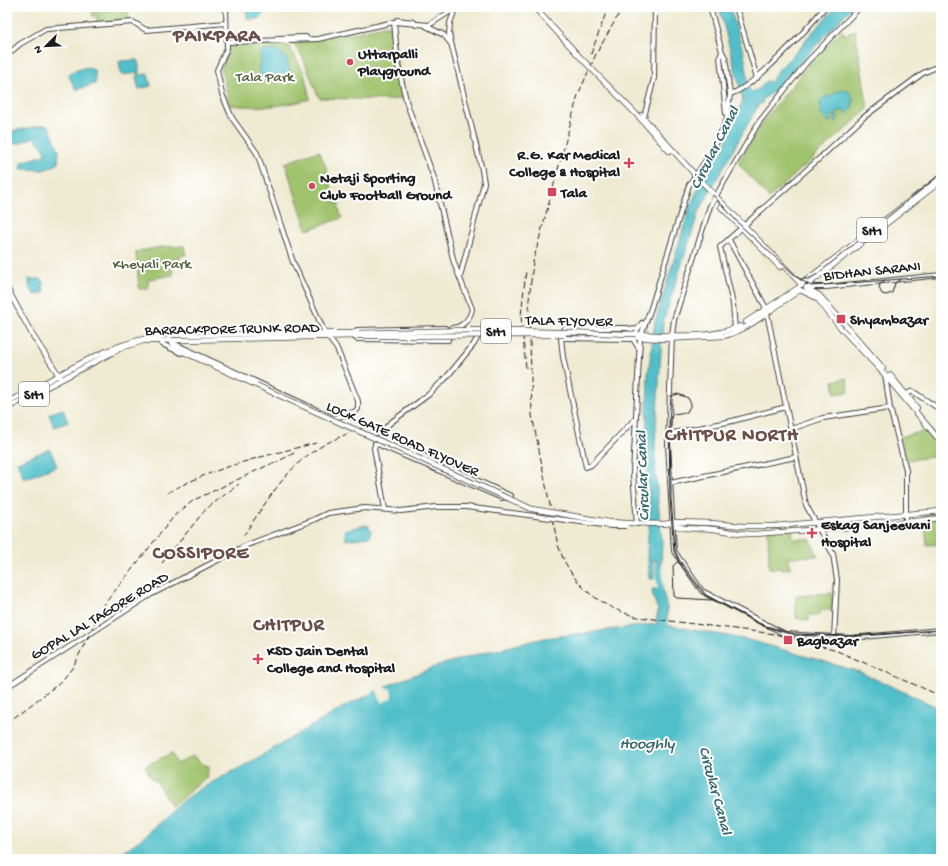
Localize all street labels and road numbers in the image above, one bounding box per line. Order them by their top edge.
road number: SH1 [857,218,887,242]
street label: BIDHAN SARANI [822,258,922,286]
street label: TALA FLYOVER [524,312,614,332]
street label: BARRACKPORE TRUNK ROAD [143,319,320,341]
road number: SH1 [481,319,511,343]
road number: SH1 [19,382,49,406]
street label: LOCK GATE ROAD FLYOVER [323,398,482,482]
street label: GOPAL LAL TAGORE ROAD [28,568,172,665]

